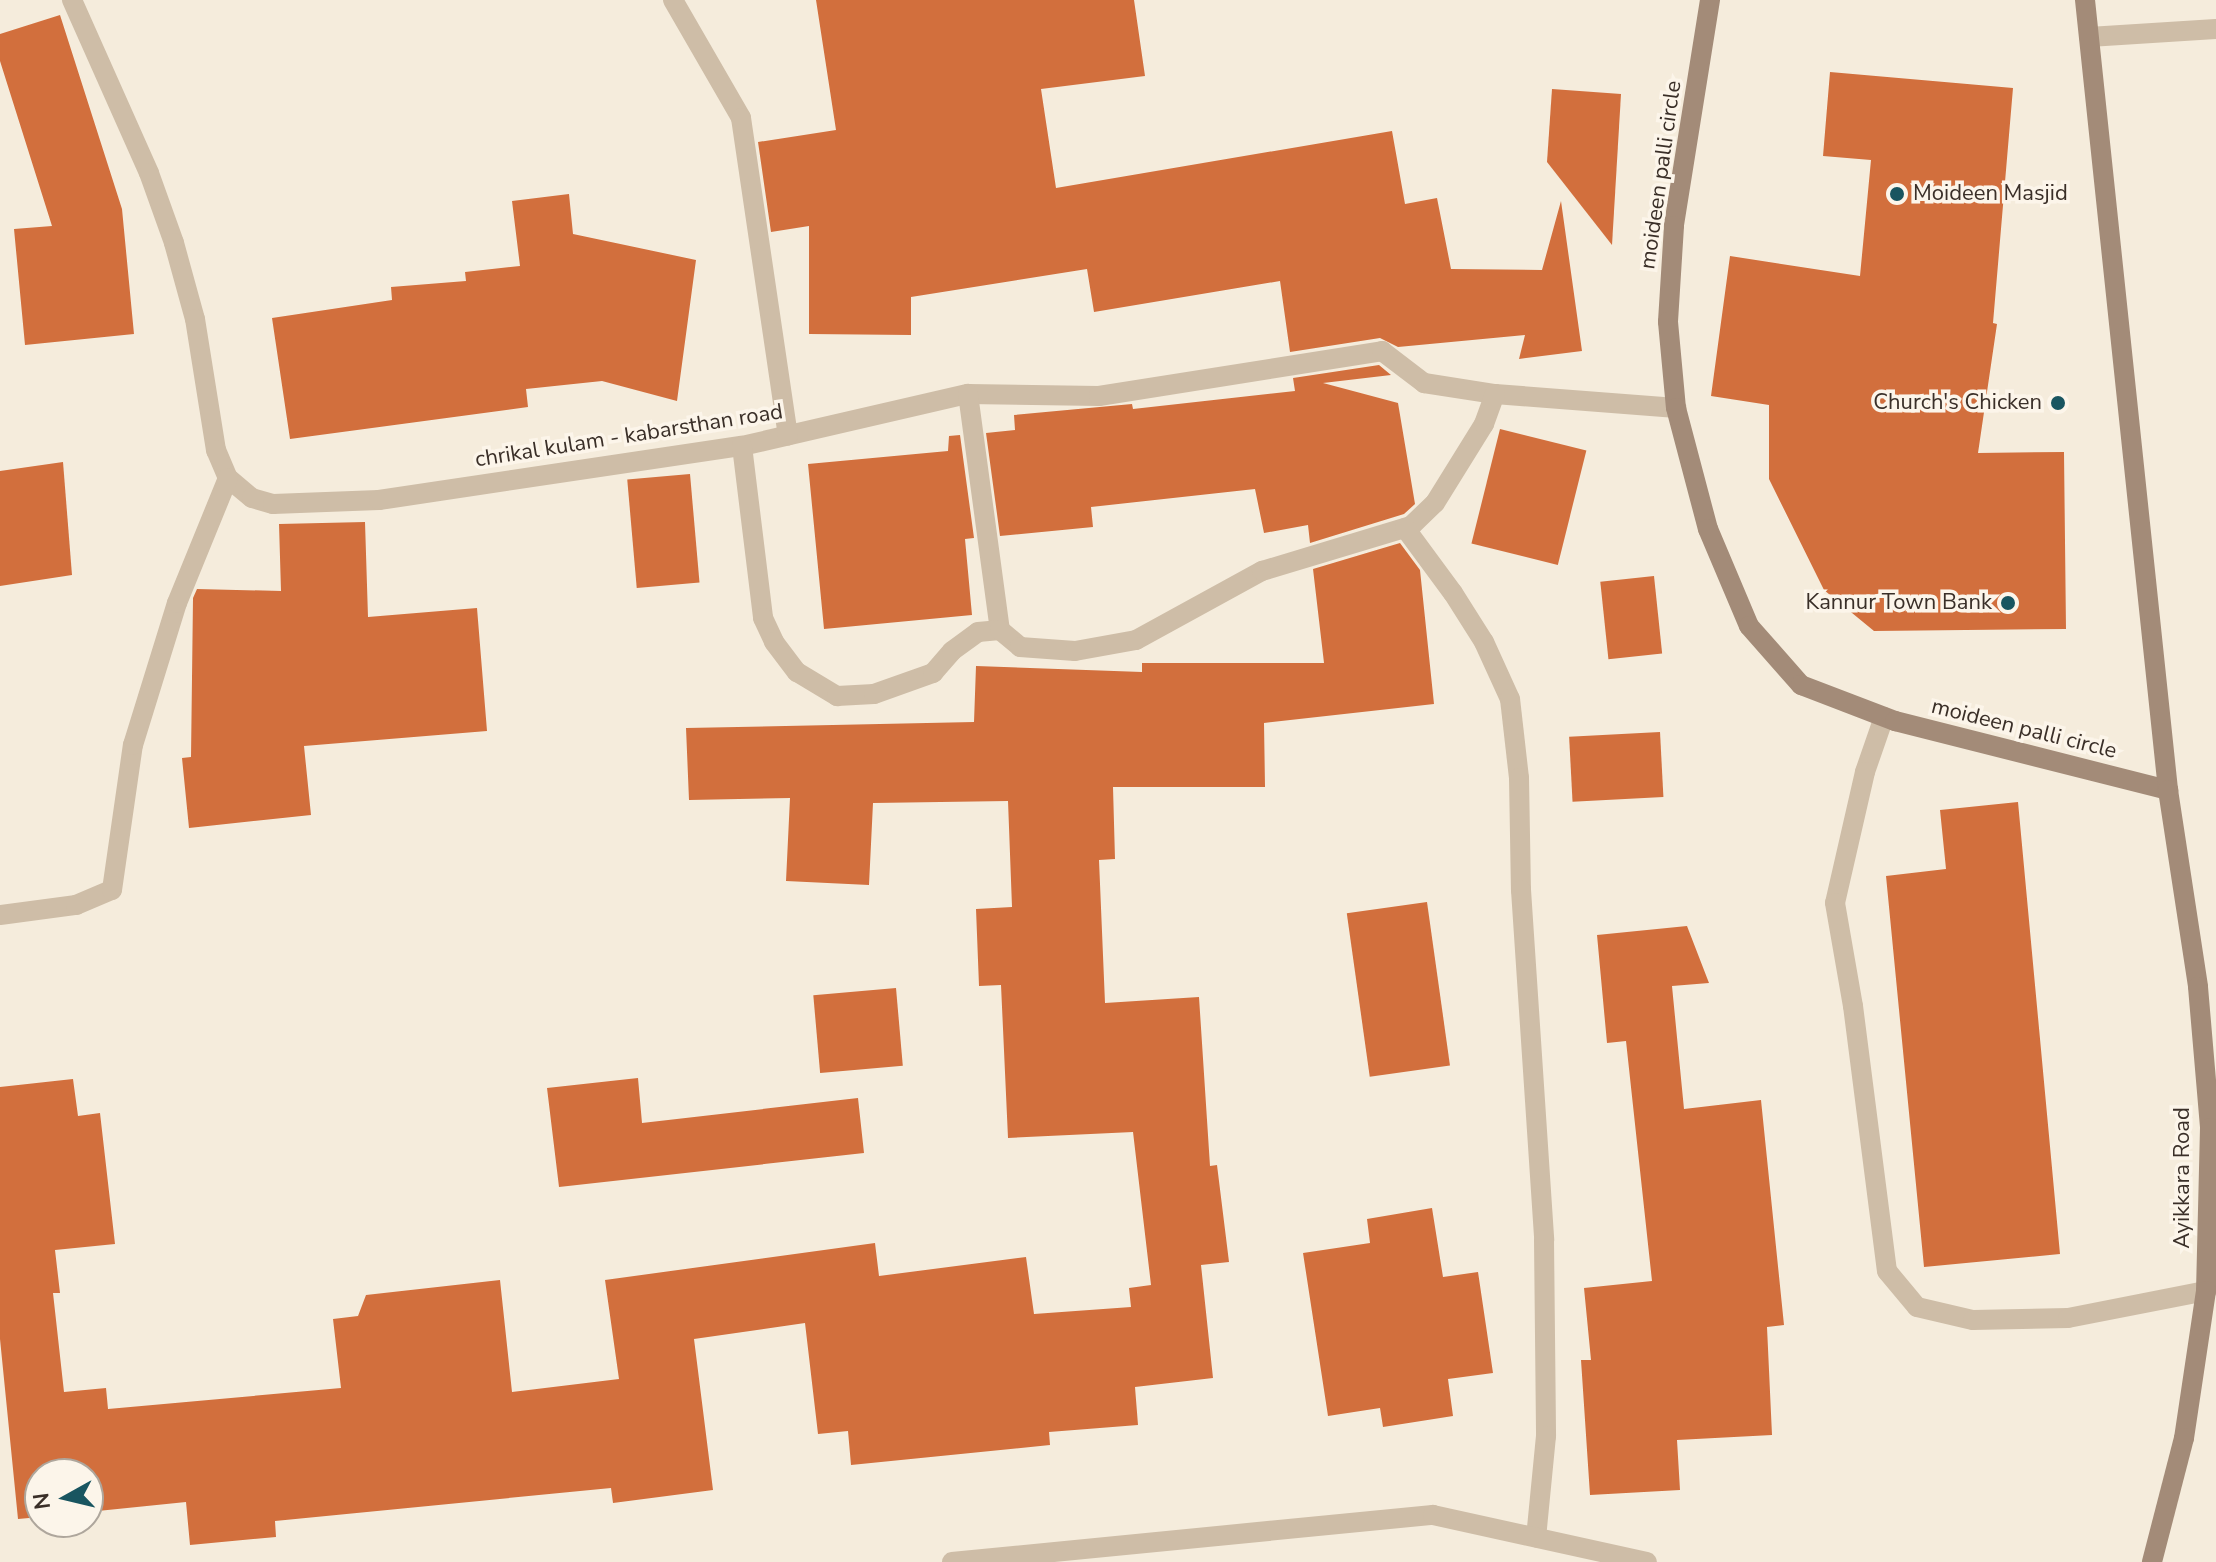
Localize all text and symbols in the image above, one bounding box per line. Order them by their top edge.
street label: moideen palli circle [1635,79,1687,271]
place label: Moideen Masjid [1913,181,2068,207]
marker: Moideen Masjid [1888,185,1906,203]
place label: Church's Chicken [1873,390,2042,416]
marker: Church's Chicken [2049,394,2067,412]
street label: chrikal kulam - kabarsthan road [473,399,785,473]
place label: Kannur Town Bank [1805,590,1992,616]
marker: Kannur Town Bank [1999,594,2017,612]
street label: moideen palli circle [1929,693,2119,765]
street label: Ayikkara Road [2170,1107,2196,1249]
north arrow [24,1458,104,1538]
text: N [26,1491,58,1511]

